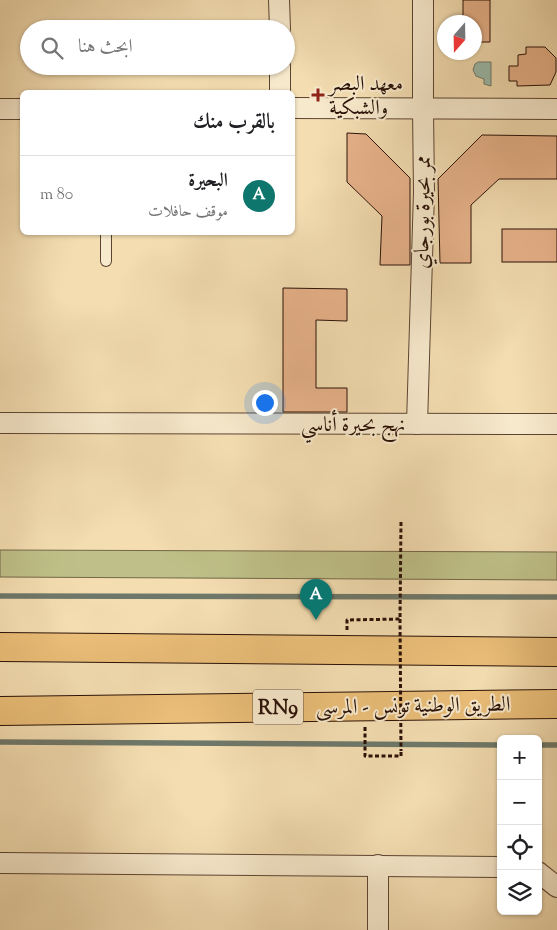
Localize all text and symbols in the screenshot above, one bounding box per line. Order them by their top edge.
north arrow [437,15,482,60]
search box [20,20,295,75]
icon: search [38,34,66,62]
text: ابحث هنا [78,34,133,61]
place label: معهد البصر والشبكية [327,70,403,124]
marker: معهد البصر والشبكية [311,88,325,102]
text: بالقرب منك [193,108,275,138]
street label: ممر بحيرة بورجاي [408,155,440,269]
text: البحيرة [188,168,228,195]
text: 80 m [40,184,73,207]
text: A [253,184,266,207]
text: موقف حافلات [148,201,228,224]
your location [252,390,278,416]
street label: نهج بحيرة أناسي [301,409,405,444]
pin: A [300,579,332,620]
road number: RN9 [253,690,303,724]
street label: الطريق الوطنية تونس - المرسى [315,690,511,724]
map controls [497,735,542,915]
button: + [497,735,542,780]
button: − [497,780,542,825]
button: locate [497,825,542,870]
button: layers [497,870,542,915]

